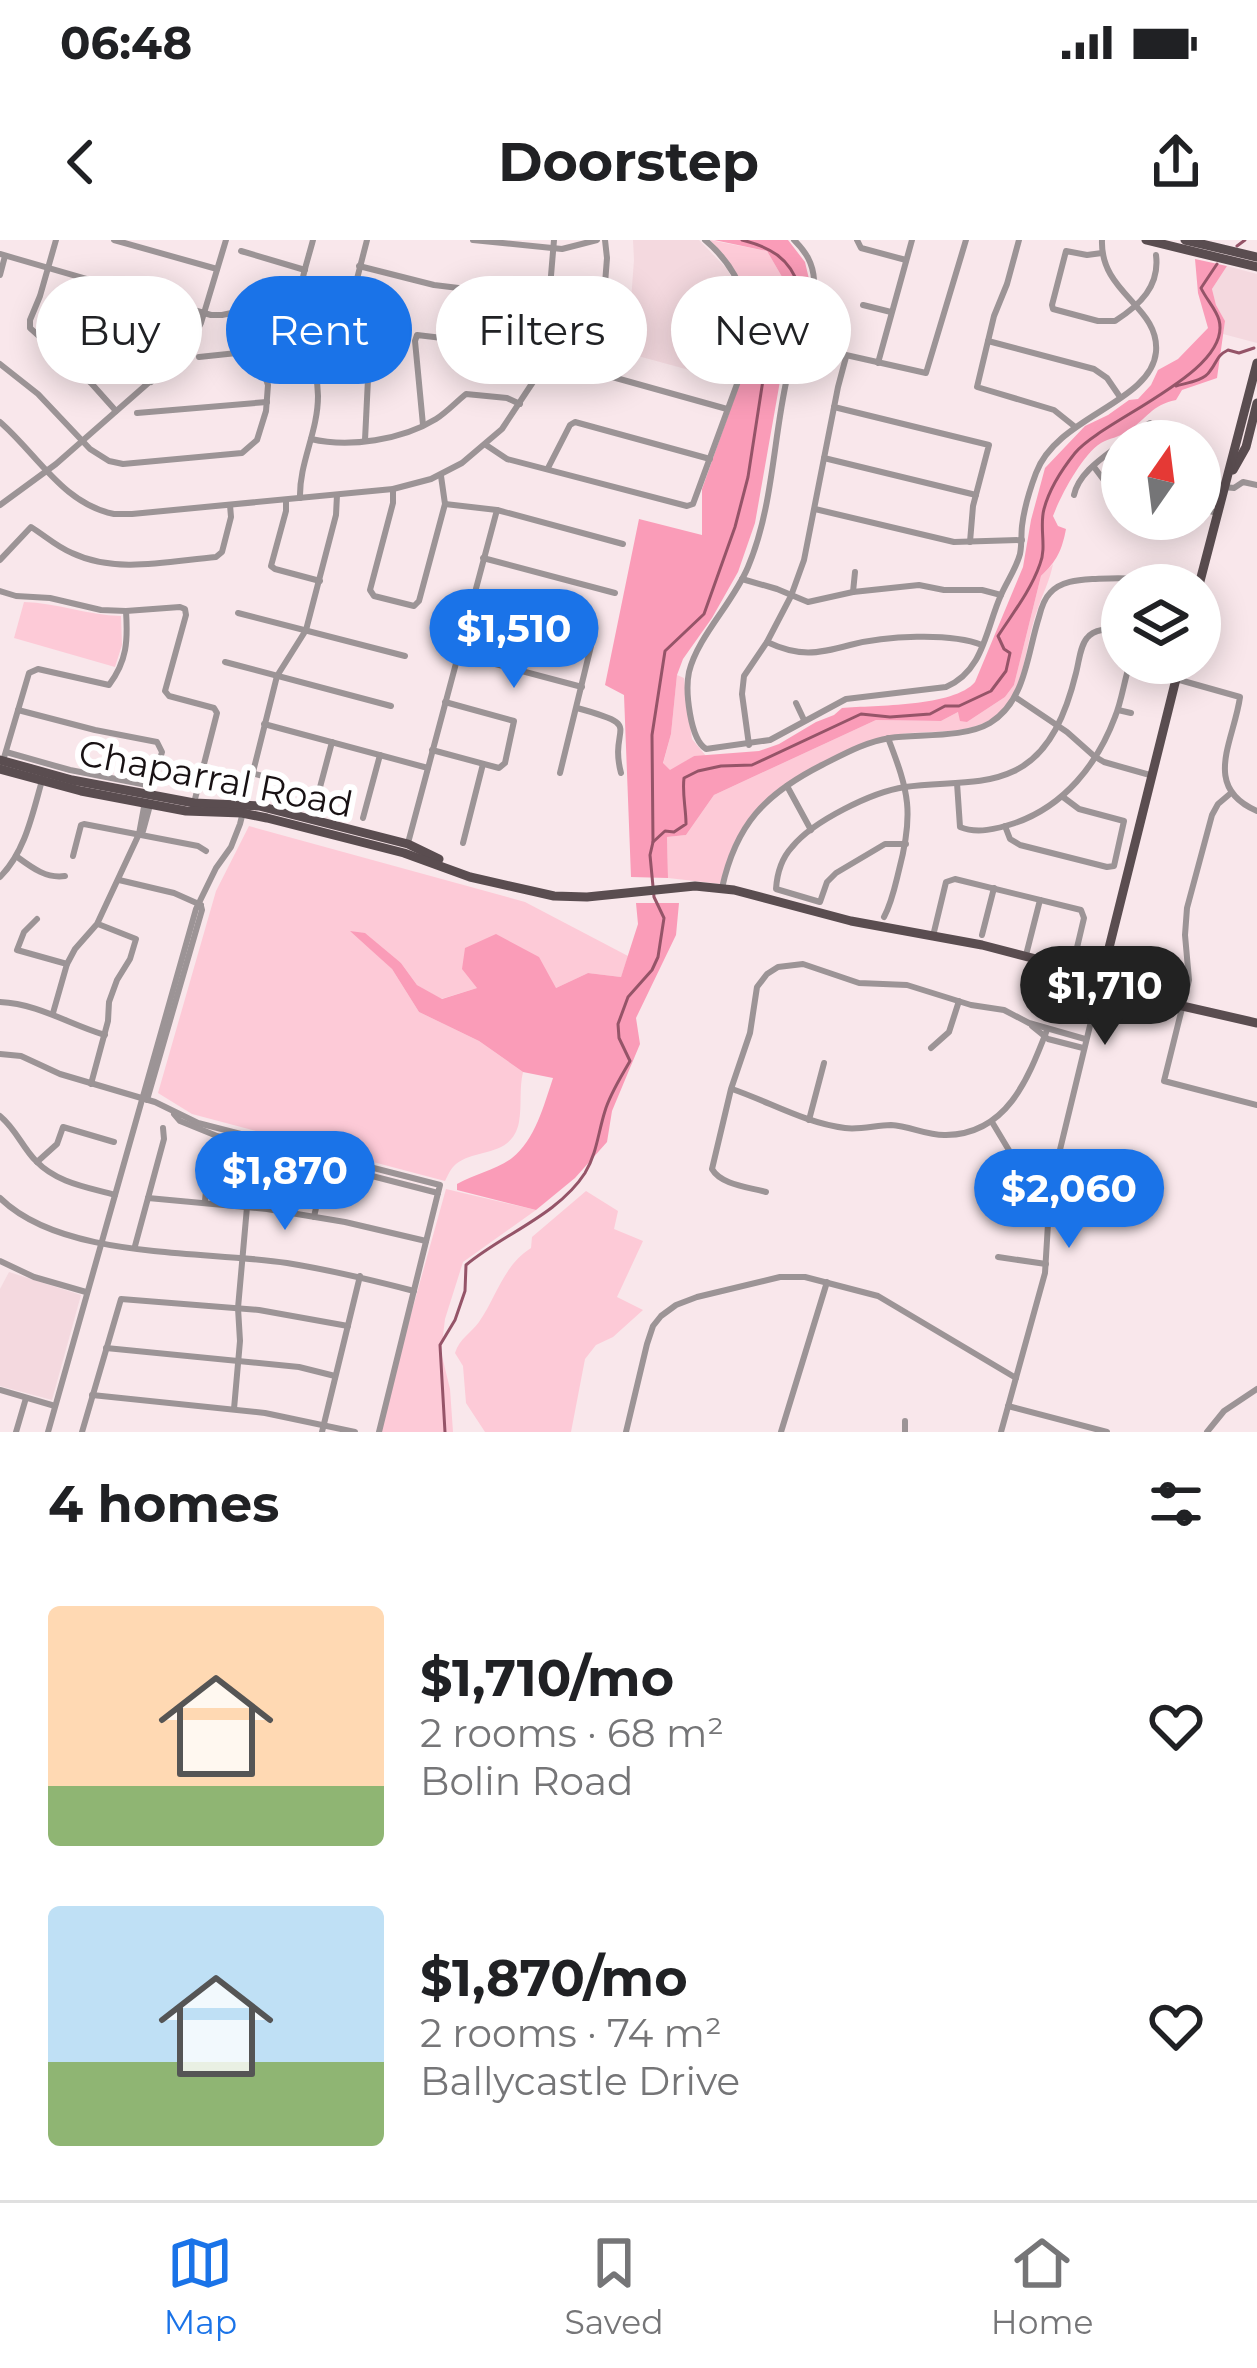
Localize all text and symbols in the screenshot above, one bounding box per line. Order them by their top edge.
text: 06:48 [60,15,192,70]
icon: back [48,129,114,195]
text: Doorstep [498,129,759,195]
icon: share [1143,129,1209,195]
chip: Buy [36,276,202,384]
chip: Rent [226,276,412,384]
chip: Filters [436,276,647,384]
chip: New [671,276,851,384]
north arrow [1101,420,1221,540]
map controls [1101,420,1221,684]
button: layers [1101,564,1221,684]
pin: $1,510 [416,589,612,691]
text: $1,510 [457,604,571,652]
street label: Chaparral Road [75,730,357,826]
pin: $1,710 [1007,946,1203,1048]
text: $1,710 [1047,961,1163,1009]
pin: $1,870 [187,1131,383,1233]
text: $1,870 [222,1146,348,1194]
pin: $2,060 [971,1149,1167,1251]
text: $2,060 [1001,1164,1137,1212]
icon: filters [1143,1471,1209,1537]
text: 4 homes [48,1473,279,1535]
text: $1,710/mo [420,1647,674,1709]
icon: home [144,1654,288,1798]
icon: heart [1143,1693,1209,1759]
text: 2 rooms · 68 m² [420,1709,724,1757]
text: Bolin Road [420,1757,633,1805]
text: $1,870/mo [420,1947,688,2009]
icon: home [144,1954,288,2098]
icon: heart [1143,1993,1209,2059]
text: 2 rooms · 74 m² [420,2009,722,2057]
text: Ballycastle Drive [420,2057,740,2105]
tab: Map [164,2230,237,2342]
tab: Saved [564,2230,664,2342]
tab: Home [991,2230,1093,2342]

